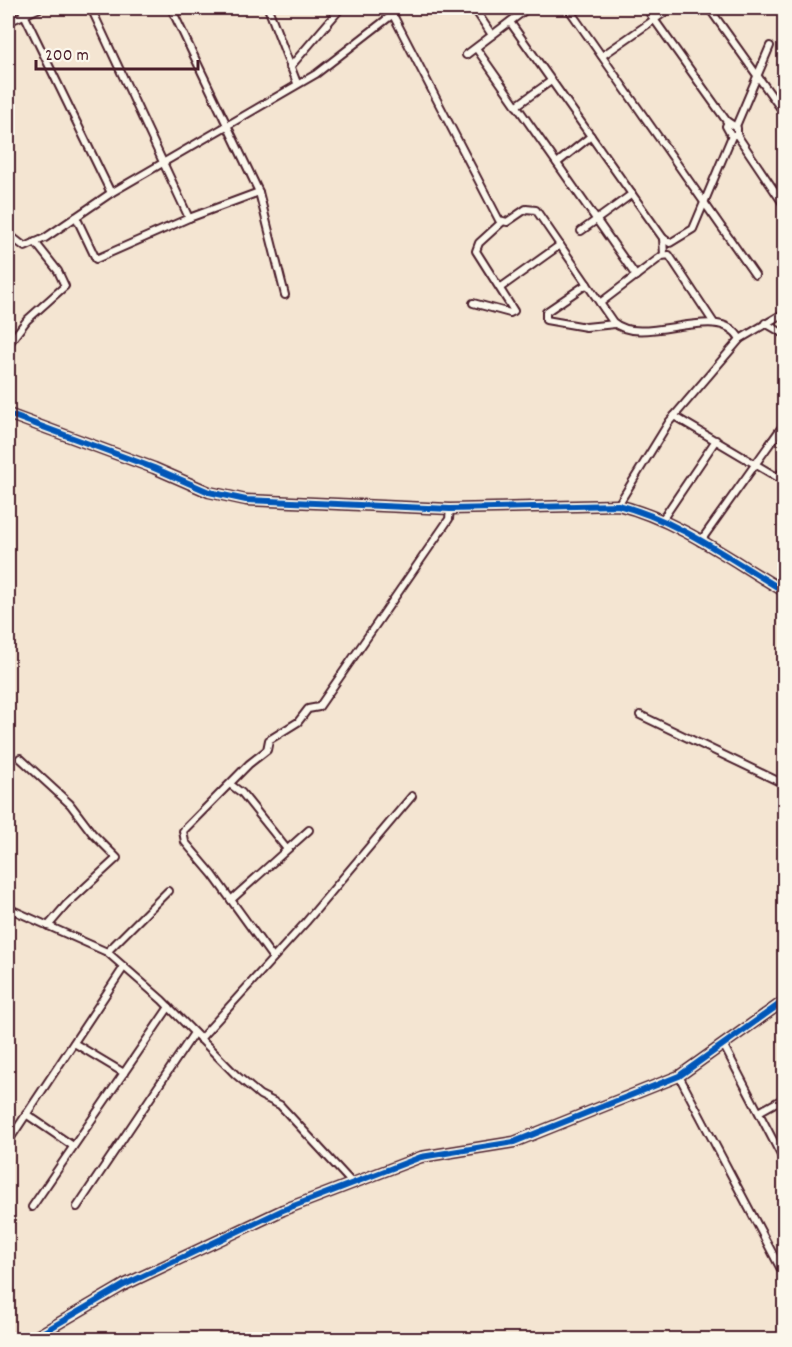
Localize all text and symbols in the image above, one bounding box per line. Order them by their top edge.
scale bar [36,33,198,71]
text: 200 m [45,44,89,69]

